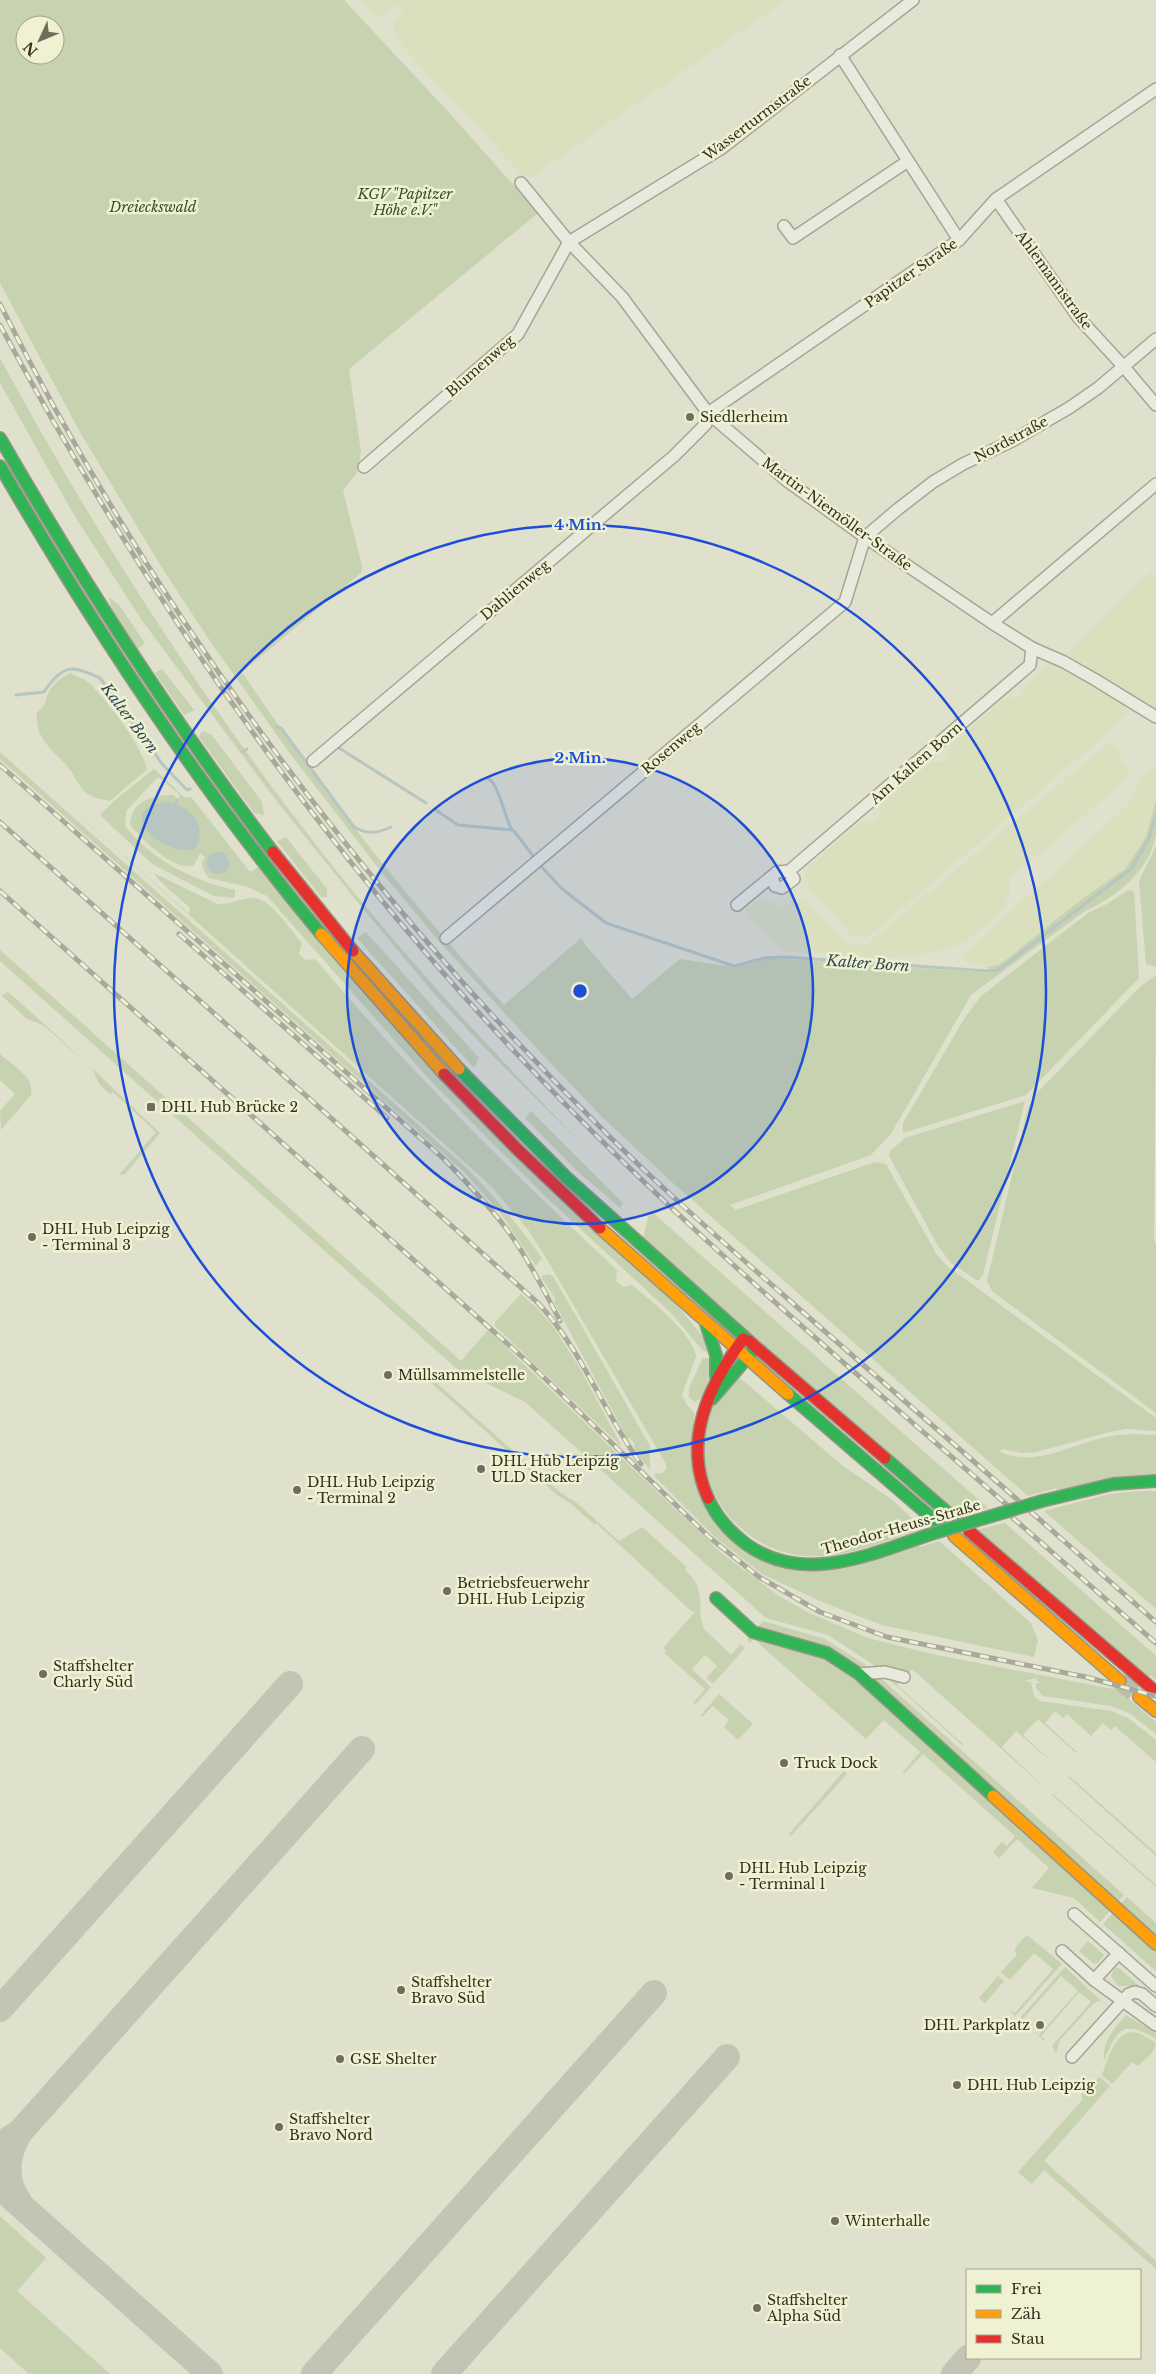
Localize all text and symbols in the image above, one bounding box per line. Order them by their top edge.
north arrow [15,15,65,65]
text: N [20,38,42,60]
street label: Wasserturmstraße [699,72,815,165]
park label: KGV "Papitzer Höhe e.V." [356,185,453,219]
park label: Dreieckswald [109,198,197,216]
street label: Ahlemannstraße [1011,226,1096,333]
street label: Papitzer Straße [861,234,961,312]
street label: Blumenweg [442,331,519,401]
place label: Siedlerheim [700,408,788,426]
marker: Siedlerheim [684,411,696,423]
street label: Nordstraße [971,412,1051,466]
street label: Martin-Niemöller-Straße [758,453,916,575]
text: 4 Min. [554,515,606,534]
street label: Dahlienweg [477,556,554,624]
water label: Kalter Born [97,678,163,757]
street label: Rosenweg [638,718,705,778]
street label: Am Kalten Born [865,718,966,809]
text: 2 Min. [554,748,606,767]
water label: Kalter Born [825,951,910,975]
centre of rings [571,982,589,1000]
place label: DHL Hub Brücke 2 [161,1098,298,1116]
marker: DHL Hub Brücke 2 [145,1101,157,1113]
place label: DHL Hub Leipzig - Terminal 3 [42,1220,170,1254]
marker: DHL Hub Leipzig - Terminal 3 [26,1231,38,1243]
place label: Müllsammelstelle [398,1366,525,1384]
marker: Müllsammelstelle [382,1369,394,1381]
place label: DHL Hub Leipzig ULD Stacker [491,1452,619,1486]
marker: DHL Hub Leipzig ULD Stacker [475,1463,487,1475]
place label: DHL Hub Leipzig - Terminal 2 [307,1473,435,1507]
marker: DHL Hub Leipzig - Terminal 2 [291,1484,303,1496]
street label: Theodor-Heuss-Straße [819,1496,983,1558]
place label: Betriebsfeuerwehr DHL Hub Leipzig [457,1574,590,1608]
marker: Betriebsfeuerwehr DHL Hub Leipzig [441,1585,453,1597]
place label: Staffshelter Charly Süd [53,1657,134,1691]
marker: Staffshelter Charly Süd [37,1668,49,1680]
place label: Truck Dock [794,1754,878,1772]
marker: Truck Dock [778,1757,790,1769]
place label: DHL Hub Leipzig - Terminal 1 [739,1859,867,1893]
marker: DHL Hub Leipzig - Terminal 1 [723,1870,735,1882]
place label: Staffshelter Bravo Süd [411,1973,492,2007]
marker: Staffshelter Bravo Süd [395,1984,407,1996]
place label: DHL Parkplatz [924,2016,1030,2034]
marker: DHL Parkplatz [1034,2019,1046,2031]
place label: GSE Shelter [350,2050,437,2068]
marker: GSE Shelter [334,2053,346,2065]
place label: DHL Hub Leipzig [967,2076,1095,2094]
marker: DHL Hub Leipzig [951,2079,963,2091]
place label: Staffshelter Bravo Nord [289,2110,373,2144]
marker: Staffshelter Bravo Nord [273,2121,285,2133]
place label: Winterhalle [844,2212,930,2230]
marker: Winterhalle [829,2215,841,2227]
legend [966,2269,1141,2359]
text: Frei [1011,2279,1042,2298]
place label: Staffshelter Alpha Süd [766,2291,848,2325]
marker: Staffshelter Alpha Süd [751,2302,763,2314]
text: Zäh [1011,2304,1041,2323]
text: Stau [1011,2329,1045,2348]

